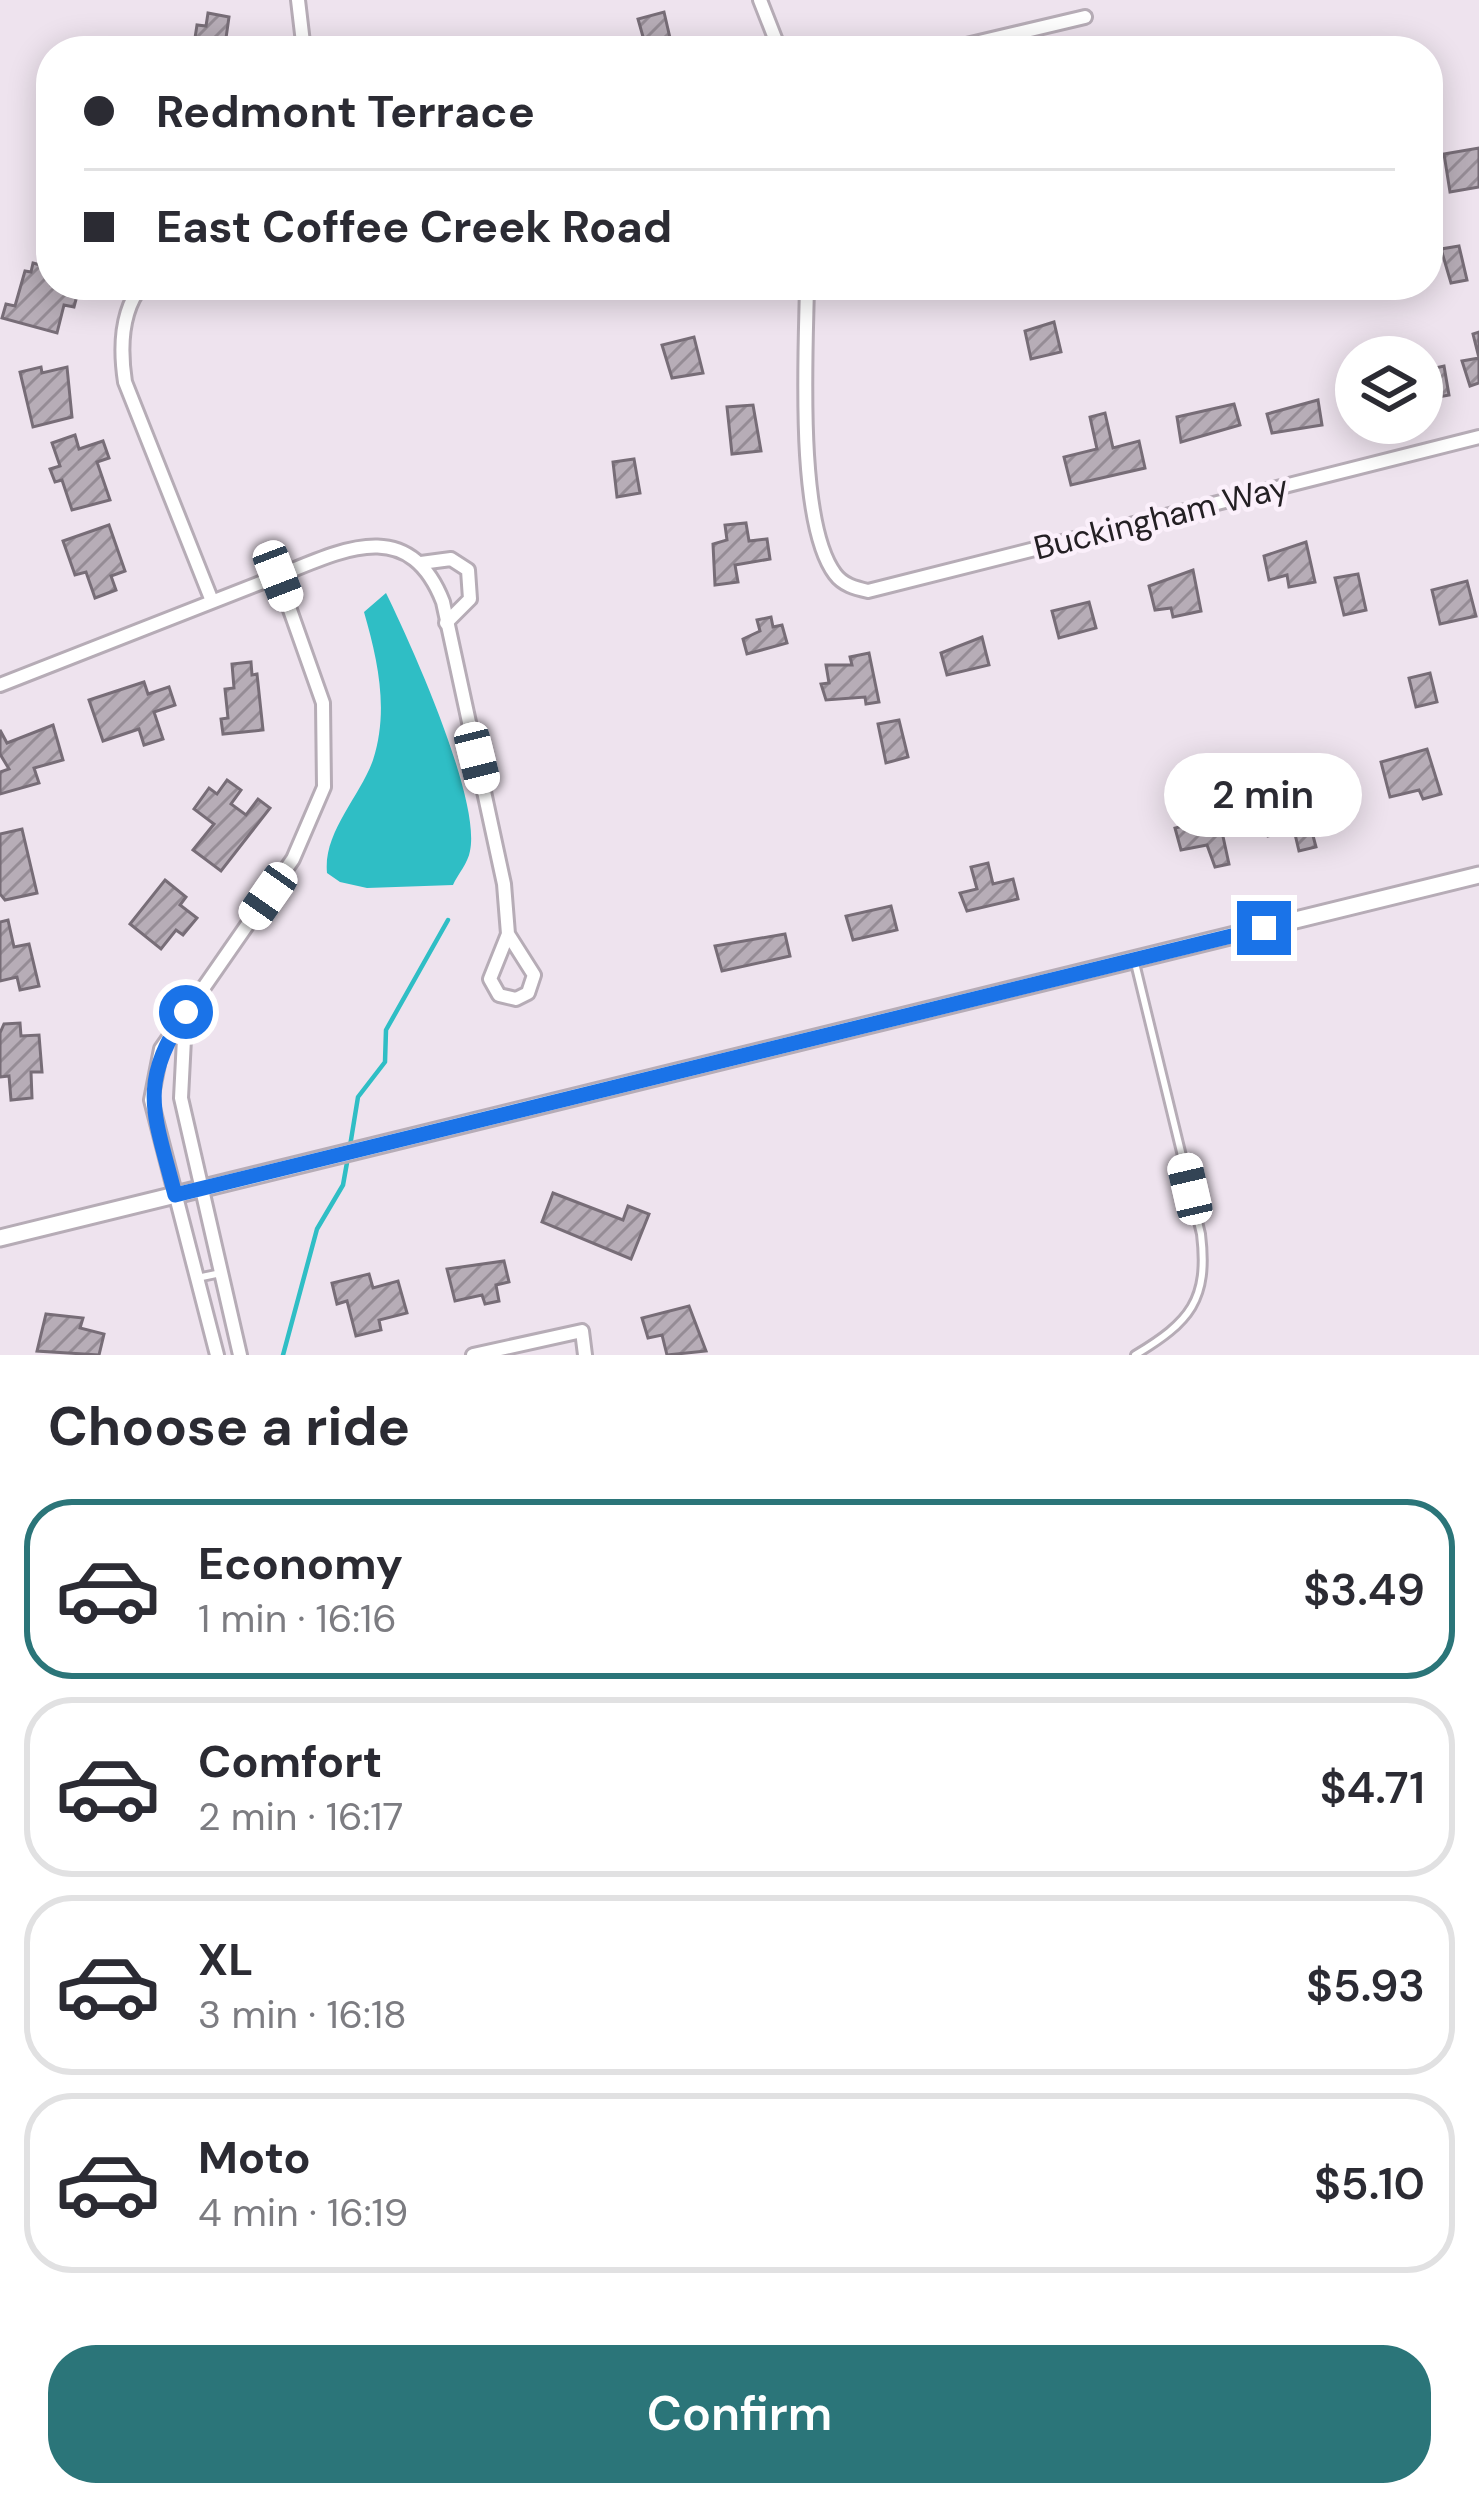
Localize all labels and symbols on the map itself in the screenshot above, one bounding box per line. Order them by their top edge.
street label: Buckingham Way [1029,465,1293,569]
car [248,536,308,616]
car [451,719,503,797]
callout: 2 min [1165,754,1363,838]
car [233,856,303,936]
route end [1237,901,1291,955]
route start [159,985,213,1039]
car [1164,1150,1216,1228]

